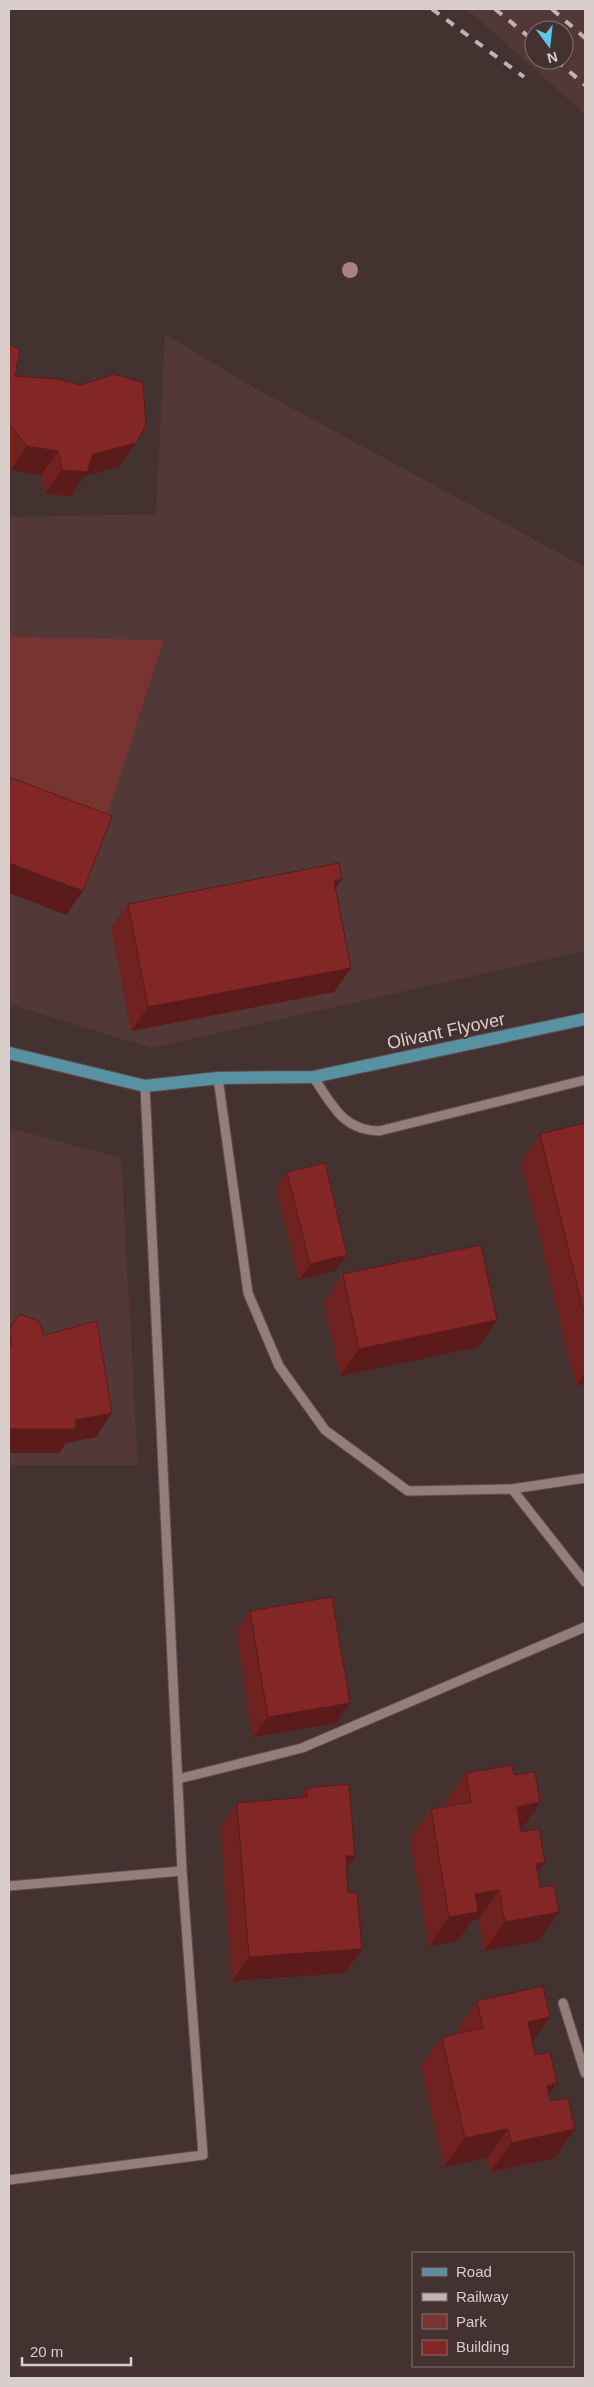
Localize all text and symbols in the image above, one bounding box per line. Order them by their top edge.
north arrow [524,20,574,70]
text: N [545,49,559,67]
street label: Olivant Flyover [385,1009,507,1053]
legend [412,2252,574,2367]
text: Road [456,2263,492,2280]
text: Railway [456,2288,509,2305]
text: Park [456,2313,487,2330]
scale bar [22,2334,131,2366]
text: Building [456,2338,509,2355]
text: 20 m [30,2343,63,2360]

